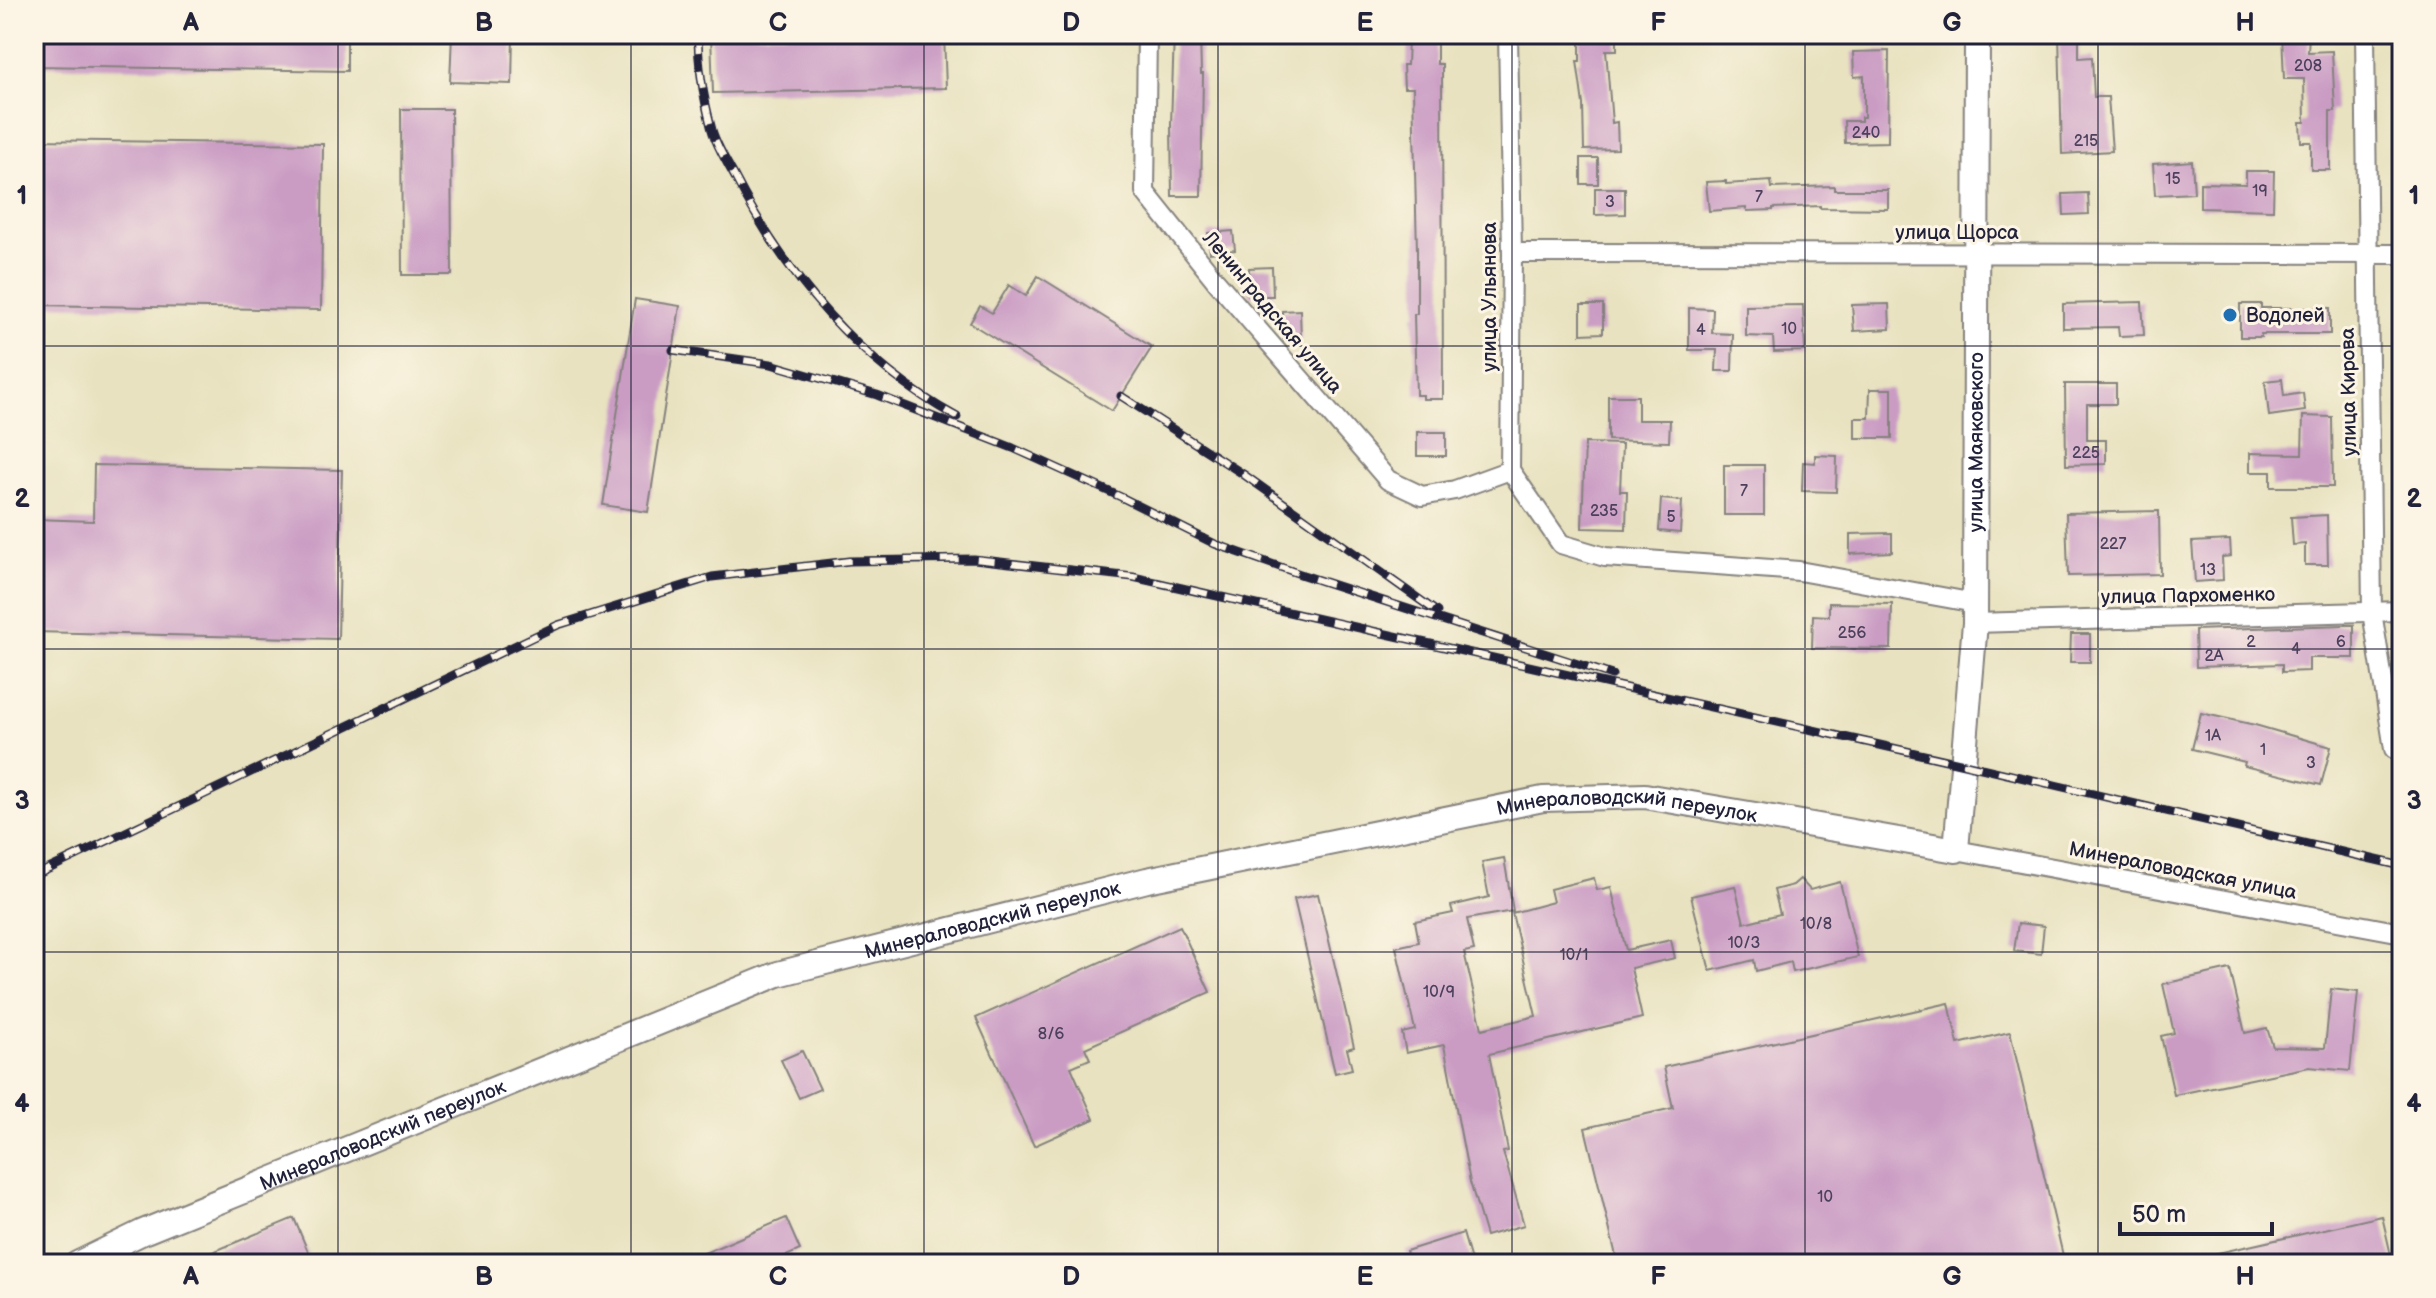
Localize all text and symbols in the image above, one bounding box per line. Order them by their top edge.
text: A [182,8,199,39]
text: B [475,8,493,39]
text: C [769,8,787,39]
text: D [1062,8,1080,39]
text: E [1357,8,1374,39]
text: F [1650,8,1666,39]
text: G [1942,8,1962,39]
text: H [2235,8,2255,39]
house number: 208 [2294,57,2322,76]
house number: 240 [1852,124,1880,143]
house number: 215 [2074,132,2098,151]
house number: 15 [2165,170,2181,189]
text: 1 [17,181,27,212]
text: 1 [2409,181,2419,212]
house number: 19 [2252,182,2268,201]
house number: 7 [1755,188,1763,207]
house number: 3 [1605,193,1615,212]
street label: улица Щорса [1895,221,2019,245]
street label: улица Ульянова [1478,222,1502,372]
street label: Ленинградская улица [1197,226,1347,399]
place label: Водолей [2246,304,2325,328]
marker: Водолей [2221,306,2239,324]
house number: 10 [1781,320,1797,339]
house number: 4 [1696,321,1706,340]
street label: улица Кирова [2336,327,2362,457]
street label: улица Маяковского [1964,352,1989,532]
house number: 225 [2072,444,2100,463]
house number: 7 [1740,482,1748,501]
text: 2 [14,484,30,515]
text: 2 [2406,484,2422,515]
house number: 235 [1590,502,1618,521]
house number: 5 [1666,508,1676,527]
house number: 227 [2100,535,2127,554]
house number: 13 [2200,561,2216,580]
street label: улица Пархоменко [2101,582,2275,610]
house number: 256 [1838,624,1866,643]
house number: 2 [2246,633,2256,652]
house number: 6 [2336,633,2346,652]
house number: 4 [2291,640,2301,659]
house number: 2А [2204,647,2224,666]
house number: 1А [2205,727,2221,746]
house number: 1 [2260,741,2266,760]
house number: 3 [2306,754,2316,773]
street label: Минераловодский переулок [1494,785,1759,828]
text: 3 [14,786,30,817]
text: 3 [2406,786,2422,817]
street label: Минераловодская улица [2067,837,2299,905]
street label: Минераловодский переулок [862,876,1123,964]
house number: 10/8 [1800,915,1832,934]
house number: 10/3 [1728,934,1760,953]
house number: 10/1 [1559,946,1589,965]
house number: 10/9 [1423,983,1455,1002]
house number: 8/6 [1038,1025,1064,1044]
street label: Минераловодский переулок [257,1075,510,1196]
text: 4 [14,1089,30,1120]
text: 4 [2406,1089,2422,1120]
scale bar [2120,1186,2272,1236]
house number: 10 [1817,1188,1833,1207]
text: 50 m [2132,1200,2186,1229]
text: A [182,1262,199,1293]
text: B [475,1262,493,1293]
text: C [769,1262,787,1293]
text: D [1062,1262,1080,1293]
text: E [1357,1262,1374,1293]
text: F [1650,1262,1666,1293]
text: G [1942,1262,1962,1293]
text: H [2235,1262,2255,1293]

